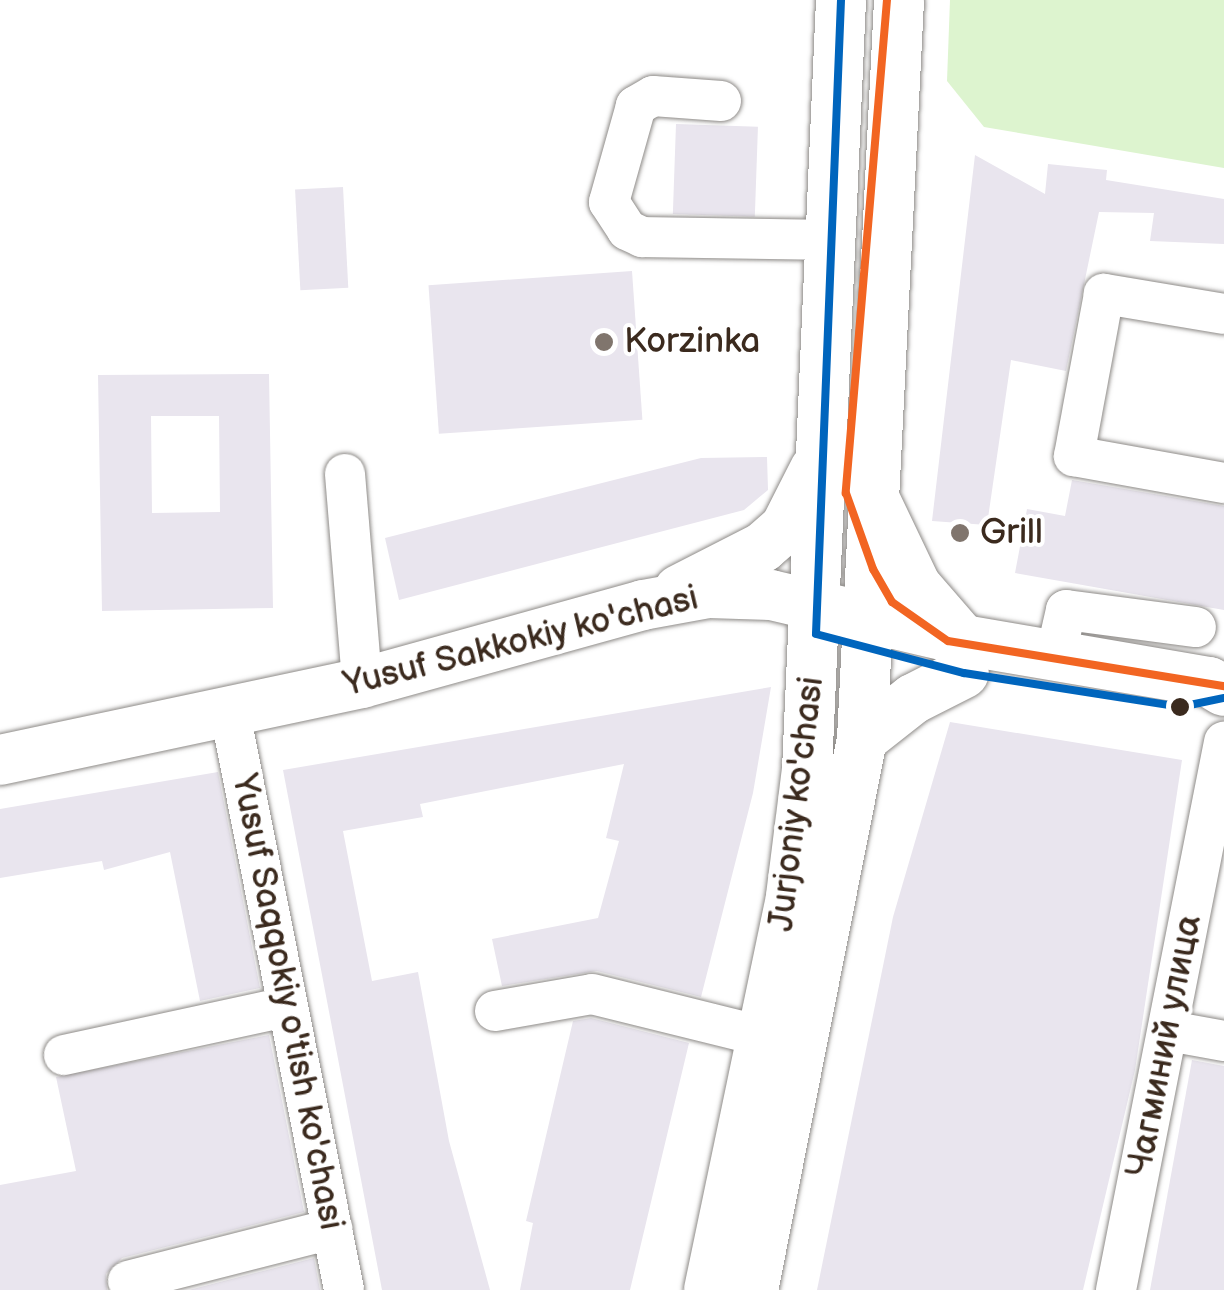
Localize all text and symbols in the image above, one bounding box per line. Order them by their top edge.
place label: Korzinka [624,321,760,363]
marker: Korzinka [593,331,615,353]
place label: Grill [980,512,1043,554]
marker: Grill [949,522,971,544]
street label: Yusuf Sakkokiy ko'chasi [338,577,704,707]
street label: Jurjoniy ko'chasi [760,673,834,935]
unlabelled marker [1170,697,1190,717]
street label: Yusuf Saqqokiy o'tish ko'chasi [222,769,352,1235]
street label: Чагминий улица [1119,912,1211,1180]

